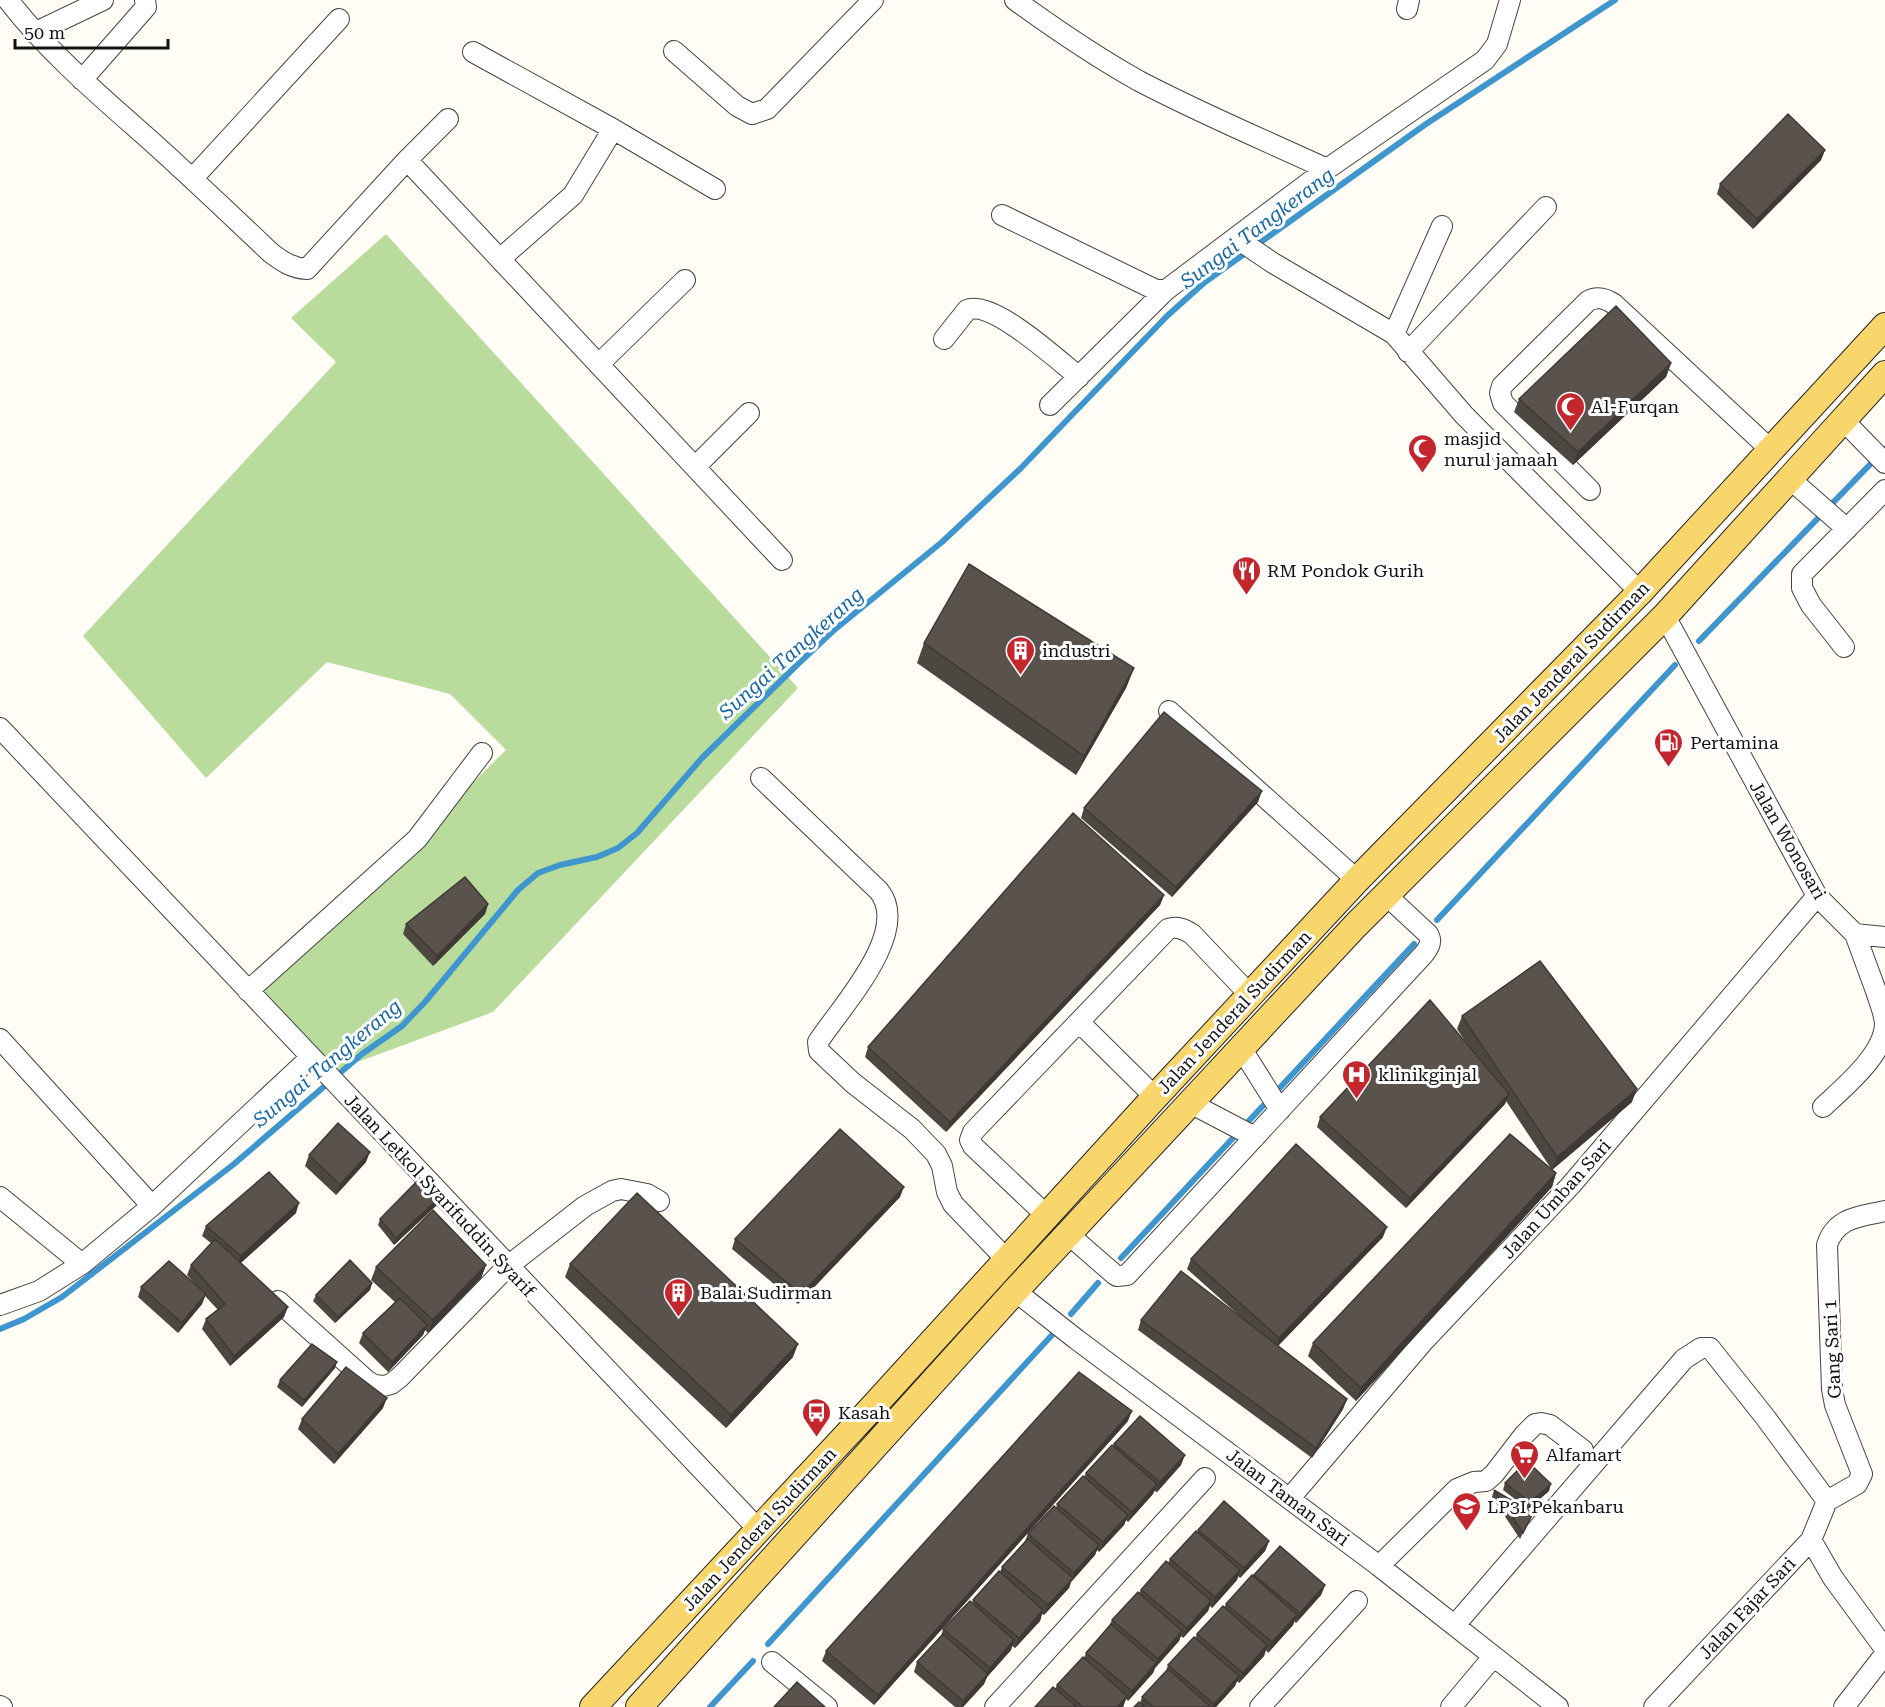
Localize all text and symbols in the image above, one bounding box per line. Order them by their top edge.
scale bar [15,12,168,50]
text: 50 m [24,22,65,43]
water label: Sungai Tangkerang [1175,162,1339,294]
mosque icon: Al-Furqan [1554,390,1586,432]
place label: Al-Furqan [1591,396,1680,417]
place label: masjid nurul jamaah [1444,428,1558,470]
mosque icon: masjid nurul jamaah [1407,432,1439,474]
restaurant icon: RM Pondok Gurih [1230,554,1262,596]
place label: RM Pondok Gurih [1267,560,1424,581]
street label: Jalan Jenderal Sudirman [1489,577,1654,747]
water label: Sungai Tangkerang [713,582,868,725]
building icon: industri [1005,634,1037,676]
place label: industri [1042,640,1111,661]
fuel station icon: Pertamina [1653,726,1685,768]
place label: Pertamina [1690,732,1779,753]
street label: Jalan Wonosari [1746,777,1831,903]
street label: Jalan Jenderal Sudirman [1153,926,1316,1098]
water label: Sungai Tangkerang [247,994,406,1133]
hospital icon: klinikginjal [1341,1058,1373,1100]
place label: klinikginjal [1378,1064,1477,1085]
street label: Jalan Letkol Syarifuddin Syarif [340,1089,540,1301]
street label: Jalan Umban Sari [1497,1135,1615,1263]
building icon: Balai Sudirman [663,1276,695,1318]
place label: Balai Sudirman [700,1282,833,1303]
street label: Gang Sari 1 [1819,1299,1845,1399]
bus stop icon: Kasah [801,1396,833,1438]
place label: Kasah [838,1402,891,1423]
supermarket icon: Alfamart [1509,1438,1541,1480]
street label: Jalan Jenderal Sudirman [678,1443,841,1615]
street label: Jalan Taman Sari [1223,1444,1354,1550]
place label: Alfamart [1546,1444,1622,1465]
school or university icon: LP3I Pekanbaru [1450,1490,1482,1532]
place label: LP3I Pekanbaru [1487,1496,1624,1517]
street label: Jalan Fajar Sari [1694,1552,1800,1663]

